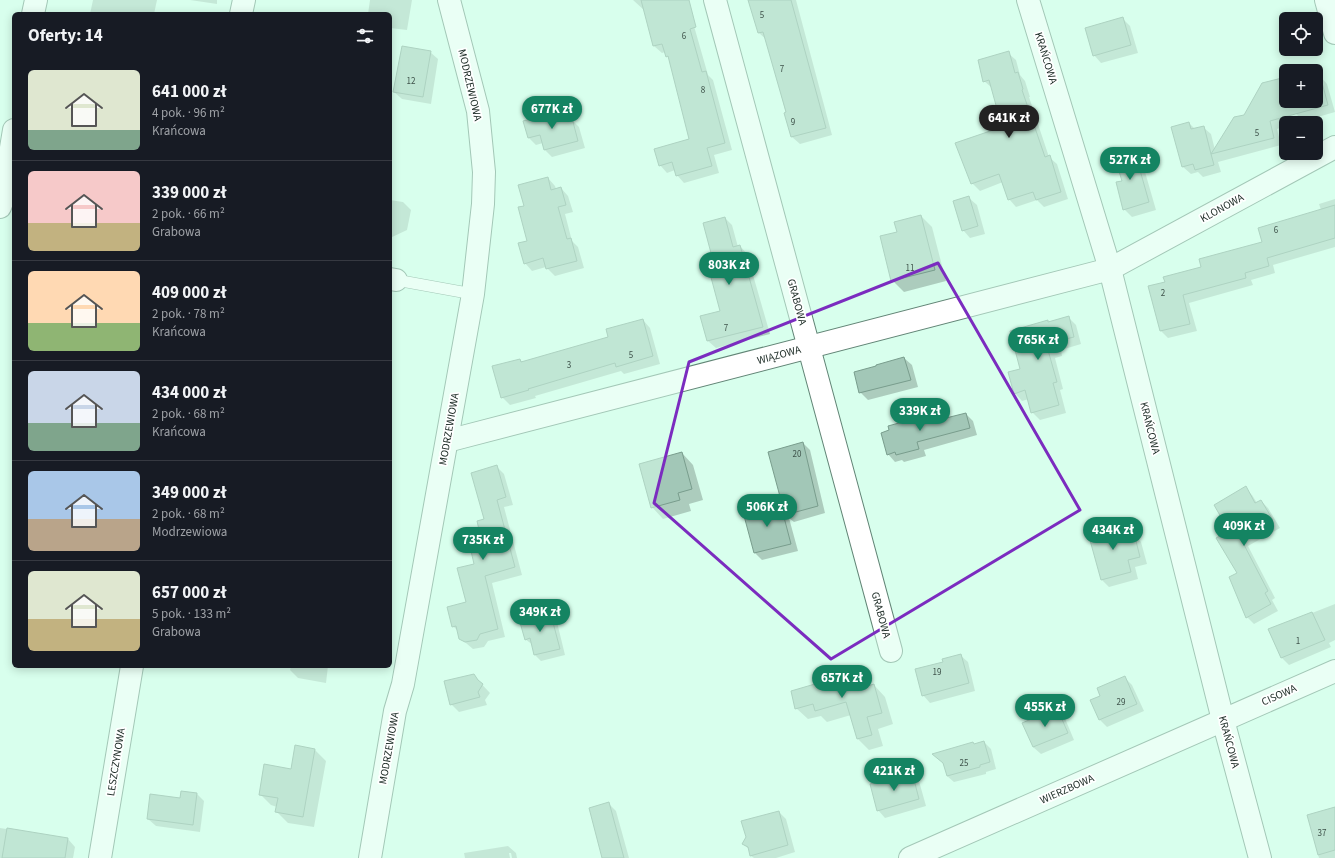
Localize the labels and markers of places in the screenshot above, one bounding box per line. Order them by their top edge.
pin: 677K zł [515,96,589,130]
pin: 641K zł [972,105,1046,139]
pin: 527K zł [1093,147,1167,181]
pin: 803K zł [692,252,766,286]
pin: 765K zł [1001,327,1075,361]
pin: 339K zł [883,398,957,432]
pin: 506K zł [730,494,804,528]
pin: 409K zł [1207,513,1281,547]
pin: 434K zł [1076,517,1150,551]
pin: 735K zł [446,527,520,561]
pin: 349K zł [503,599,577,633]
pin: 657K zł [805,665,879,699]
pin: 455K zł [1008,694,1082,728]
pin: 421K zł [857,758,931,792]

